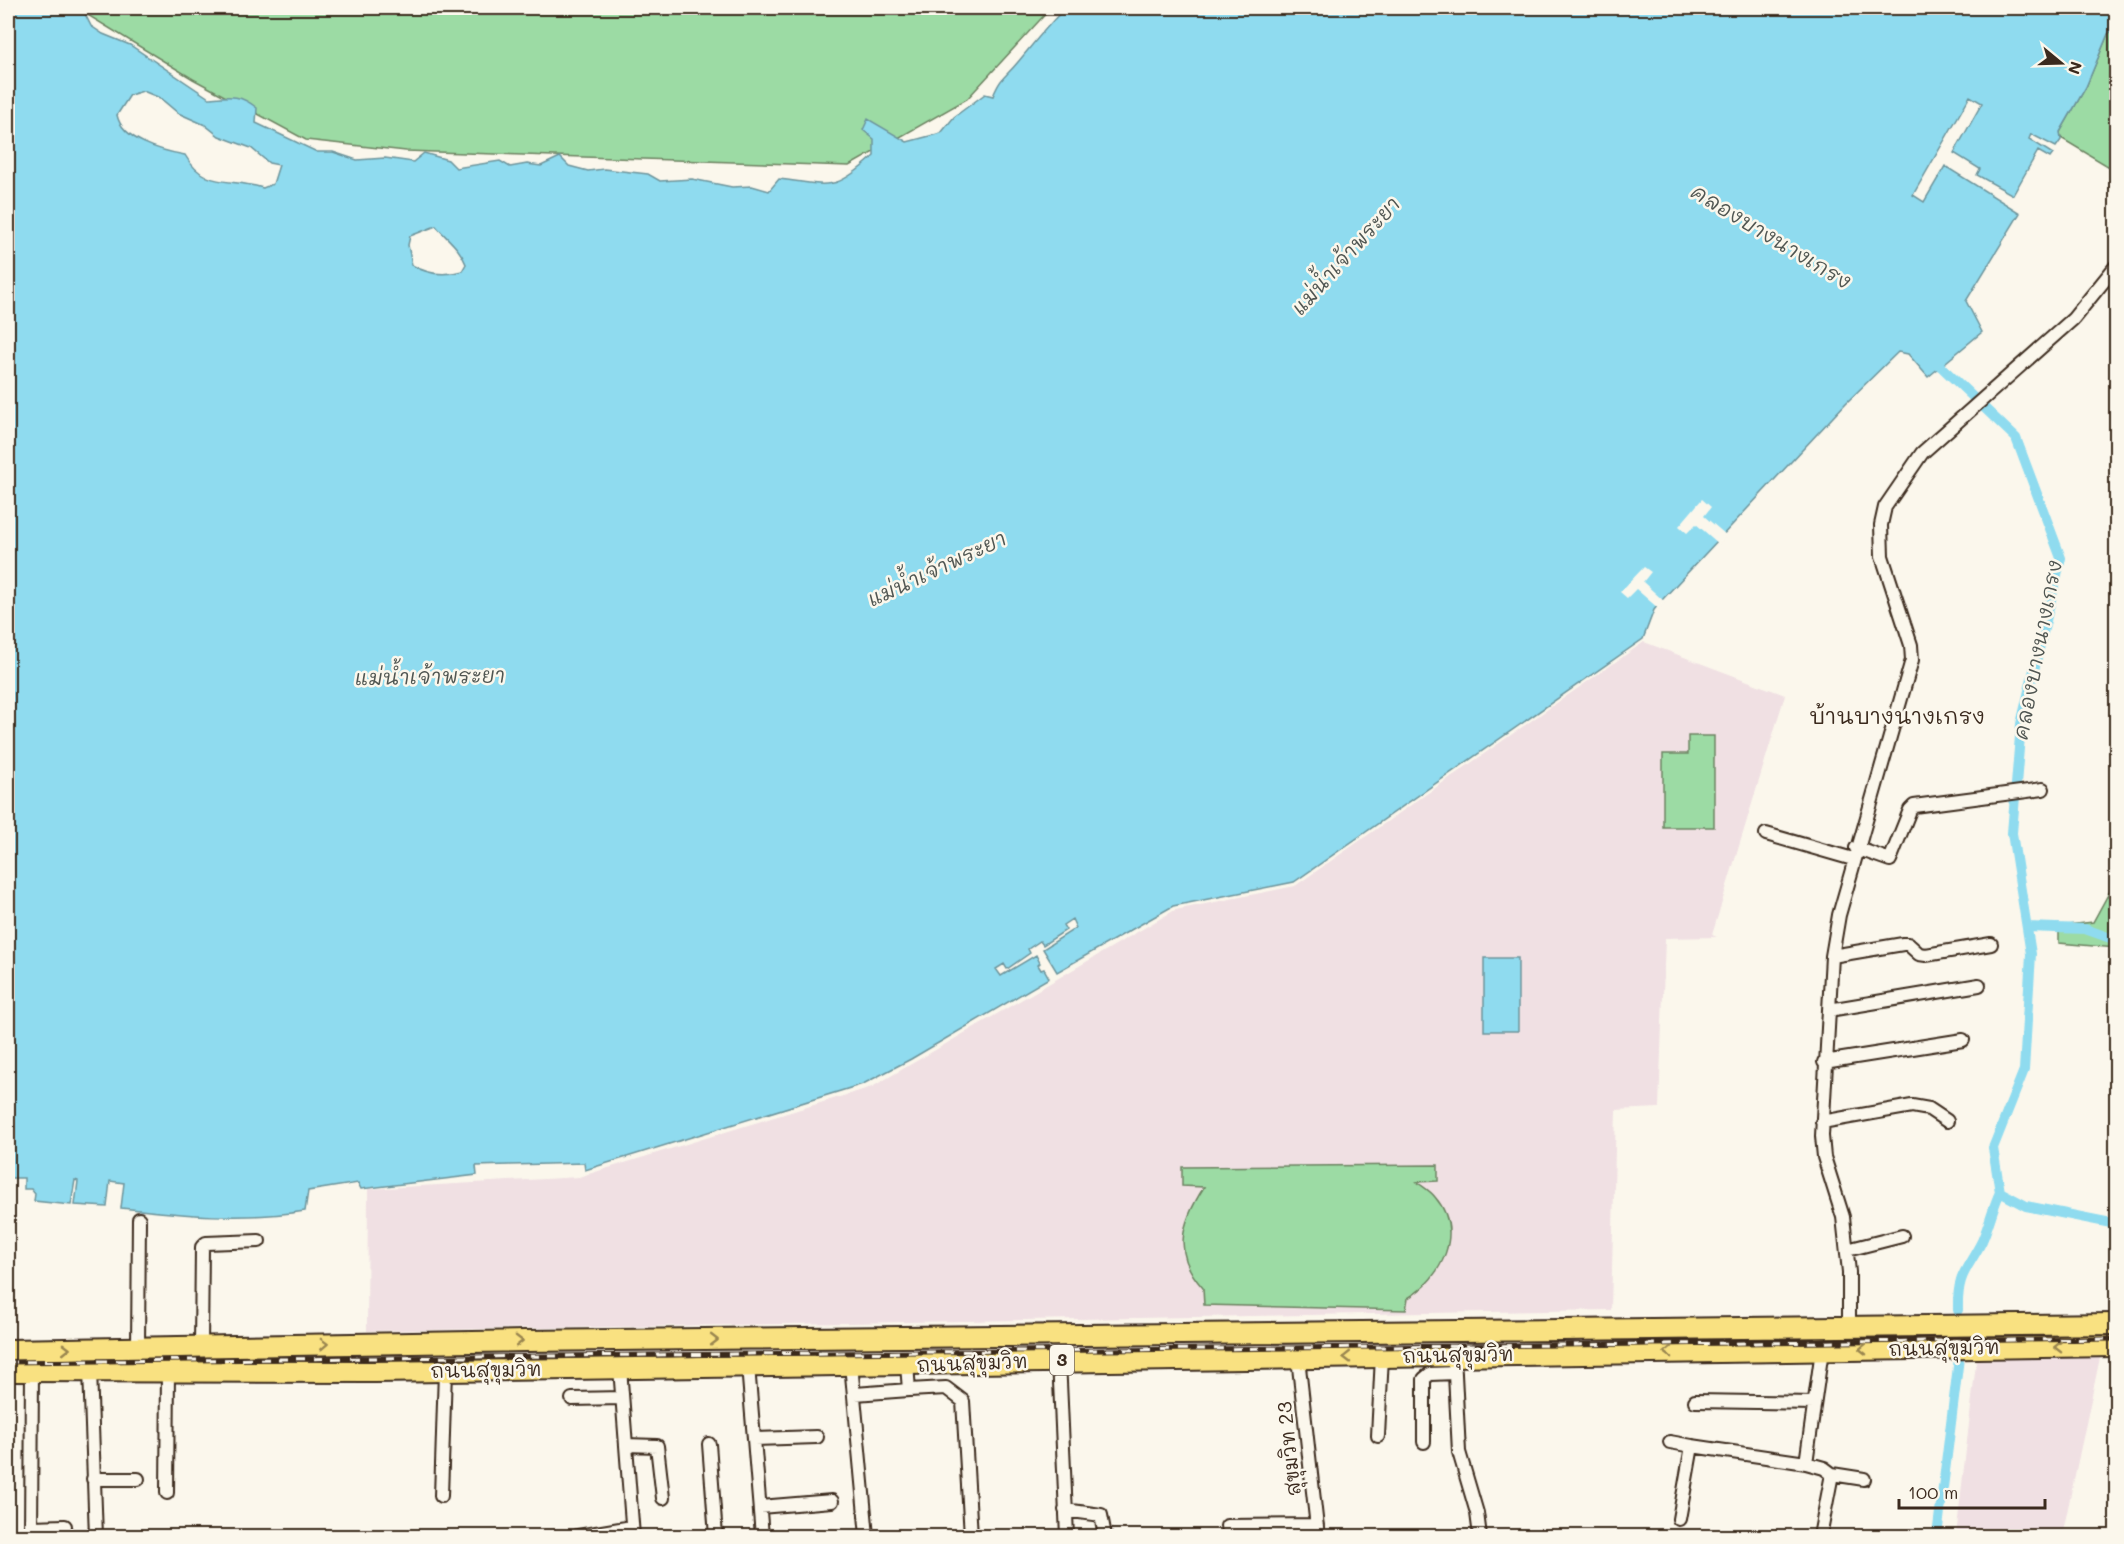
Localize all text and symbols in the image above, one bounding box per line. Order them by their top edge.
north arrow [2031,33,2091,93]
text: N [2064,59,2088,77]
water label: คลองบางนางเกรง [1687,177,1857,294]
water label: แม่น้ำเจ้าพระยา [1281,187,1405,320]
water label: แม่น้ำเจ้าพระยา [860,519,1010,612]
water label: คลองบางนางเกรง [2006,558,2067,742]
water label: แม่น้ำเจ้าพระยา [355,656,505,690]
district label: บ้านบางนางเกรง [1809,701,1985,730]
one-way arrow [709,1333,718,1346]
street label: ถนนสุขุมวิท [1888,1333,2000,1365]
one-way arrow [514,1335,523,1347]
one-way arrow [319,1338,328,1351]
street label: ถนนสุขุมวิท [1402,1340,1514,1372]
one-way arrow [2054,1341,2063,1353]
one-way arrow [61,1343,70,1355]
one-way arrow [1859,1343,1868,1355]
road number: 3 [1050,1345,1074,1375]
one-way arrow [1664,1346,1673,1358]
street label: ถนนสุขุมวิท [916,1347,1028,1381]
one-way arrow [1343,1351,1352,1363]
street label: ถนนสุขุมวิท [430,1355,542,1387]
street label: สุขุมวิท 23 [1270,1400,1310,1498]
scale bar [1899,1472,2044,1510]
text: 100 m [1908,1480,1958,1504]

